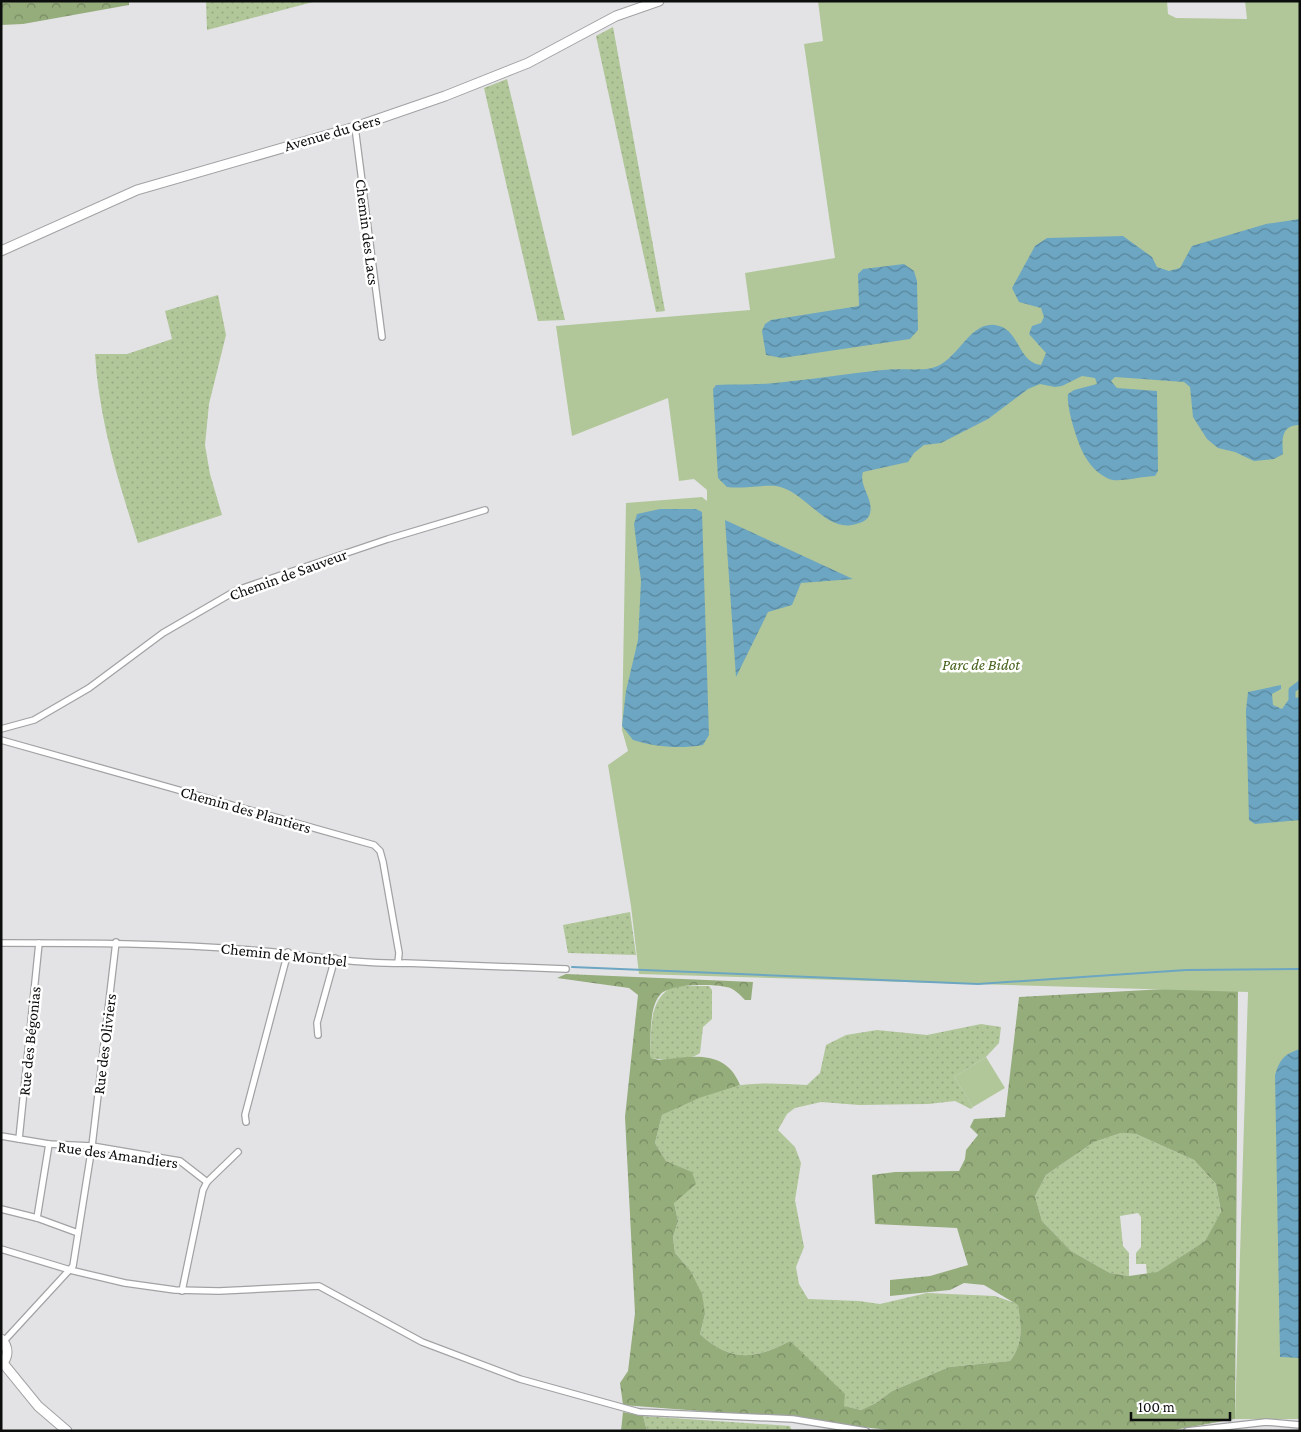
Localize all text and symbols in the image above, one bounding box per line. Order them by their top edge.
street label: Avenue du Gers [282,111,382,154]
street label: Chemin des Lacs [353,178,382,286]
street label: Chemin de Sauveur [227,545,350,604]
park label: Parc de Bidot [942,656,1020,673]
street label: Chemin des Plantiers [179,783,313,836]
street label: Chemin de Montbel [220,939,348,970]
street label: Rue des Bégonias [15,986,45,1097]
street label: Rue des Oliviers [90,993,119,1095]
street label: Rue des Amandiers [57,1138,179,1171]
scale bar [1131,1390,1230,1422]
text: 100 m [1138,1399,1175,1415]

